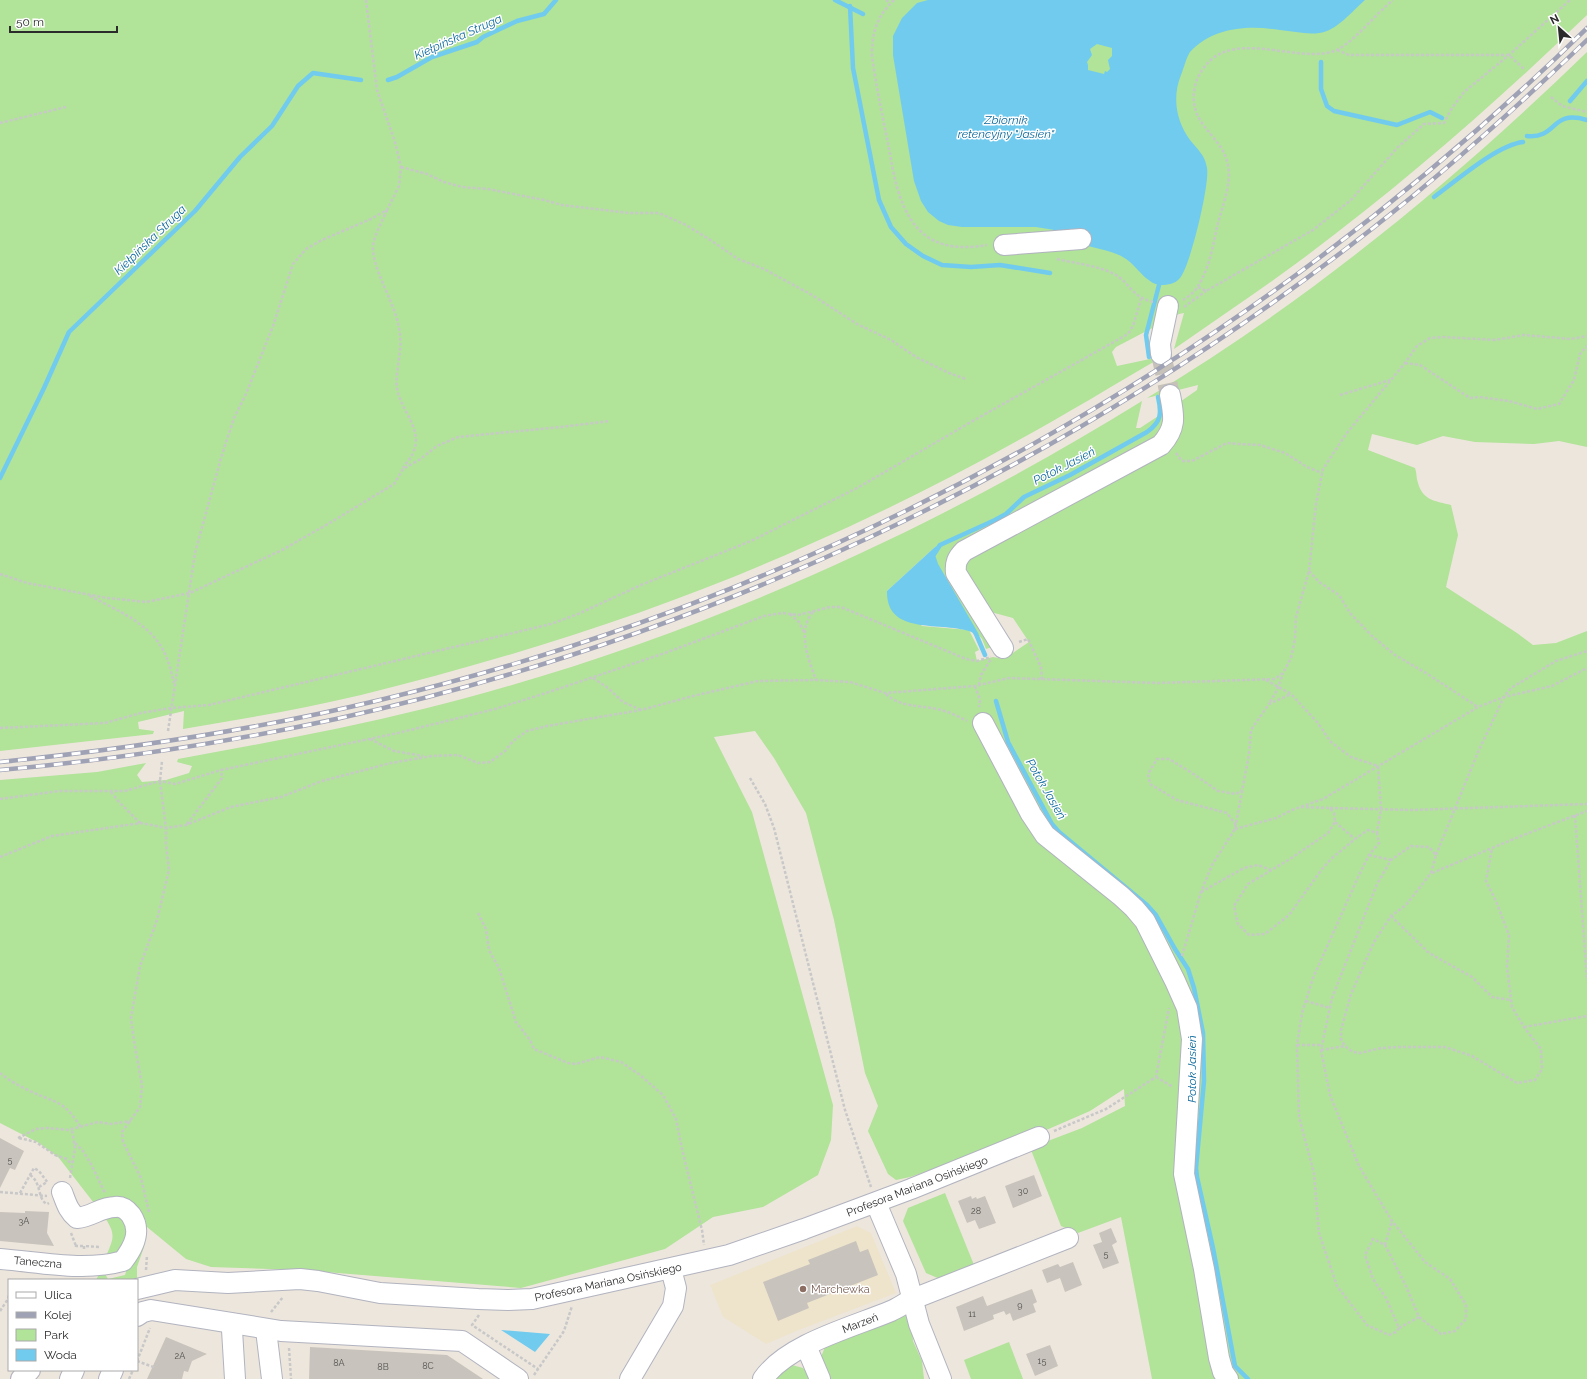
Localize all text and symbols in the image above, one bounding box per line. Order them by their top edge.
scale bar [10,8,117,34]
north arrow [1539,8,1579,48]
water label: Kiełpińska Struga [412,11,504,63]
text: N [1548,12,1561,27]
text: 50 m [16,15,44,29]
water label: Zbiornik retencyjny "Jasień" [958,113,1055,141]
water label: Kiełpińska Struga [111,202,189,278]
water label: Potok Jasień [1031,444,1098,488]
water label: Potok Jasień [1023,756,1069,822]
water label: Potok Jasień [1185,1035,1199,1103]
street label: Profesora Mariana Osińskiego [845,1153,990,1219]
house number: 5 [8,1155,13,1165]
house number: 30 [1018,1186,1029,1196]
house number: 28 [971,1206,981,1216]
house number: 3A [19,1216,29,1226]
house number: 5 [1104,1249,1109,1259]
street label: Taneczna [13,1254,63,1271]
street label: Profesora Mariana Osińskiego [533,1260,683,1304]
legend [8,1279,138,1371]
place label: Marchewka [811,1283,870,1296]
marker: Marchewka [798,1284,808,1294]
text: Ulica [44,1288,72,1302]
house number: 9 [1017,1300,1023,1310]
text: Kolej [44,1308,72,1322]
house number: 11 [968,1309,976,1319]
street label: Marzeń [840,1311,880,1336]
text: Park [44,1328,69,1342]
text: Woda [44,1348,77,1362]
house number: 2A [175,1351,185,1361]
house number: 15 [1038,1356,1046,1366]
house number: 8A [333,1358,345,1368]
house number: 8C [422,1361,434,1371]
house number: 8B [377,1362,389,1372]

